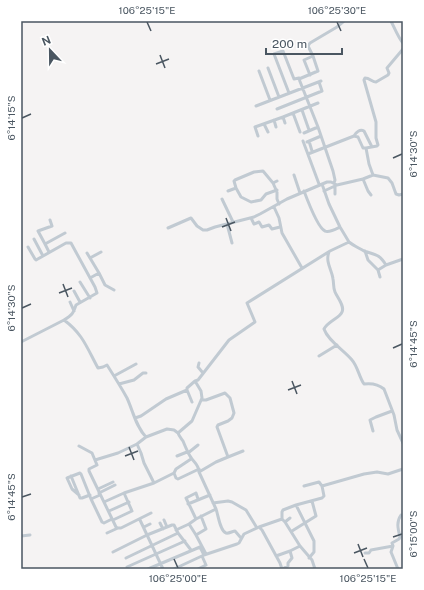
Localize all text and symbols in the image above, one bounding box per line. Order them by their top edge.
text: 106°25'15"E [119,4,175,16]
text: 106°25'30"E [308,4,366,16]
north arrow [30,30,70,70]
scale bar [266,30,342,56]
text: N [40,34,52,48]
text: 200 m [272,37,307,51]
text: 6°14'15"S [5,95,17,141]
text: 6°14'30"S [407,130,419,178]
text: 6°14'30"S [5,284,17,332]
text: 6°14'45"S [407,320,419,368]
text: 6°14'45"S [5,473,17,521]
text: 6°15'00"S [407,510,419,557]
text: 106°25'00"E [149,572,207,584]
text: 106°25'15"E [340,572,396,584]

